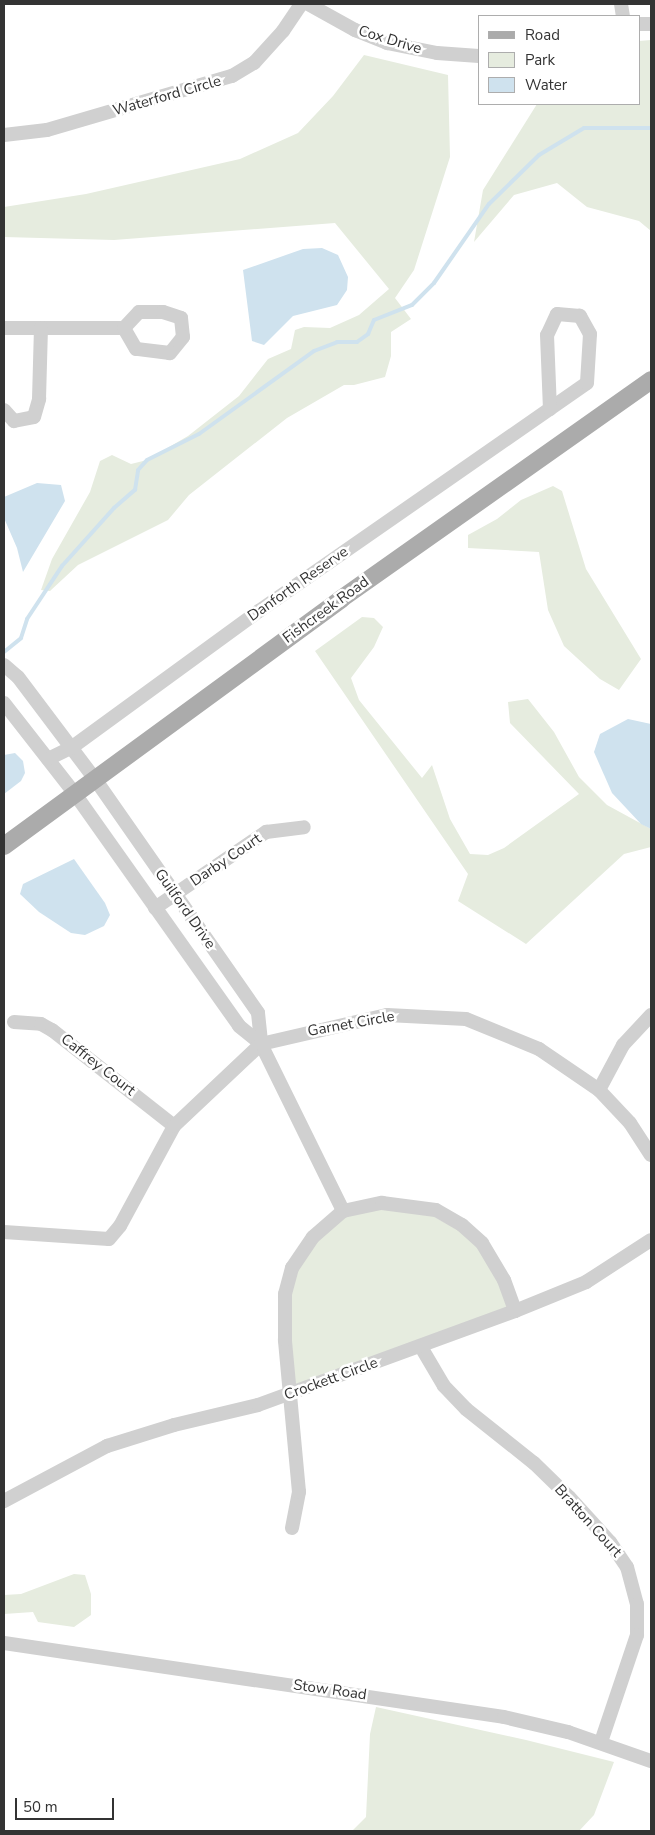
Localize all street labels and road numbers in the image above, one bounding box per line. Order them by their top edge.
street label: Cox Drive [356,22,424,58]
street label: Waterford Circle [111,72,223,120]
street label: Danforth Reserve [244,543,352,625]
street label: Fishcreek Road [280,573,372,647]
street label: Darby Court [187,830,265,890]
street label: Guilford Drive [151,865,219,953]
street label: Garnet Circle [306,1008,396,1040]
street label: Caffrey Court [57,1030,139,1100]
street label: Crockett Circle [282,1354,380,1404]
street label: Bratton Court [551,1481,625,1561]
street label: Stow Road [292,1676,368,1704]

